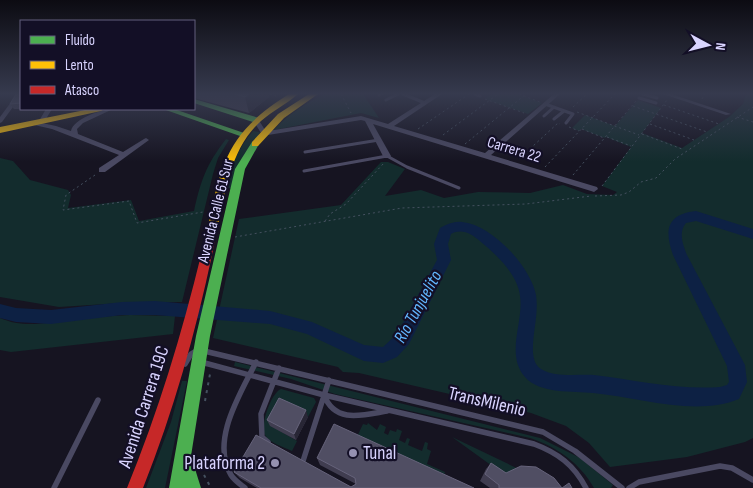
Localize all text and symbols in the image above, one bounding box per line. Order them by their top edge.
legend [20,20,195,110]
north arrow [683,20,733,70]
text: Fluido [65,31,95,50]
text: N [712,42,729,51]
text: Lento [65,56,94,75]
text: Atasco [64,81,99,100]
street label: Carrera 22 [485,133,543,167]
street label: Avenida Calle 61 Sur [194,157,238,266]
water label: Río Tunjuelito [390,267,447,347]
street label: Avenida Carrera 19C [113,343,175,472]
street label: TransMilenio [446,382,528,422]
place label: Tunal [363,442,396,465]
marker: Tunal [347,447,359,459]
place label: Plataforma 2 [184,452,265,475]
marker: Plataforma 2 [269,457,281,469]

